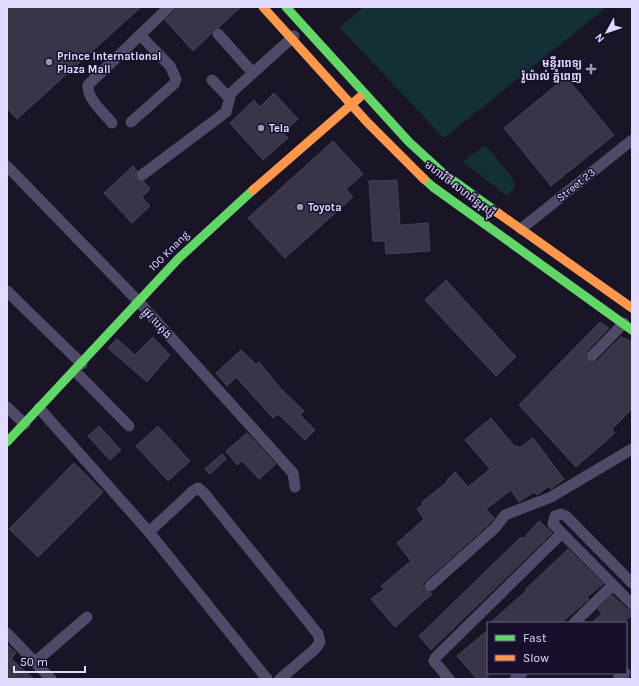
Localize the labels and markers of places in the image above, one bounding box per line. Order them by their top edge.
place label: Prince International Plaza Mall [57,50,161,76]
place label: មន្ទីរពេទ្យ រ៉ូយ៉ាល់ ភ្នំពេញ [521,55,582,83]
marker: Prince International Plaza Mall [44,57,54,67]
marker: មន្ទីរពេទ្យ រ៉ូយ៉ាល់ ភ្នំពេញ [585,63,597,75]
place label: Tela [269,122,290,135]
marker: Tela [256,123,266,133]
place label: Toyota [308,201,342,214]
marker: Toyota [295,202,305,212]

